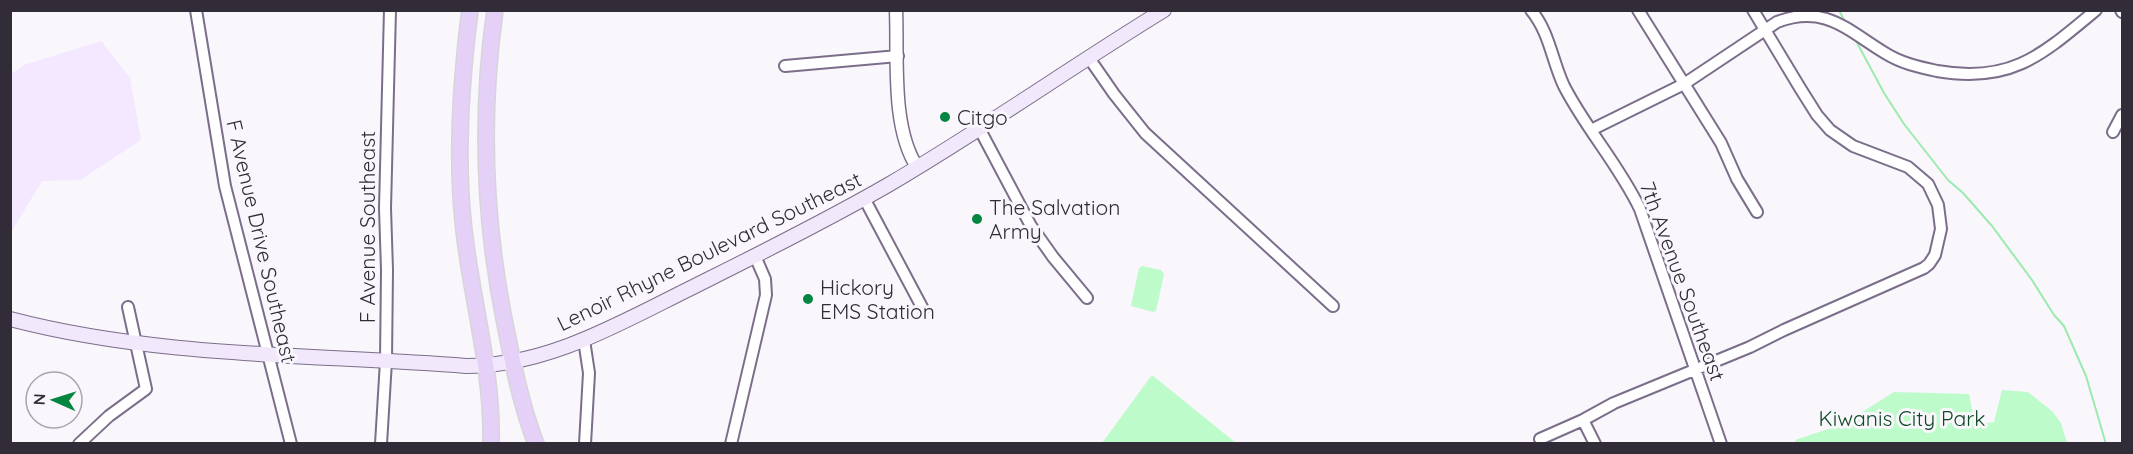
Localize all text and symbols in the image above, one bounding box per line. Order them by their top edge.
place label: Citgo [957,104,1008,130]
marker: Citgo [938,110,952,124]
street label: F Avenue Drive Southeast [221,117,303,365]
street label: F Avenue Southeast [354,131,380,323]
street label: Lenoir Rhyne Boulevard Southeast [553,166,865,336]
street label: 7th Avenue Southeast [1635,178,1731,384]
place label: The Salvation Army [989,194,1120,244]
marker: The Salvation Army [970,212,984,226]
place label: Hickory EMS Station [820,274,935,324]
marker: Hickory EMS Station [801,292,815,306]
north arrow [24,370,84,430]
text: N [29,393,49,406]
park label: Kiwanis City Park [1819,405,1985,431]

